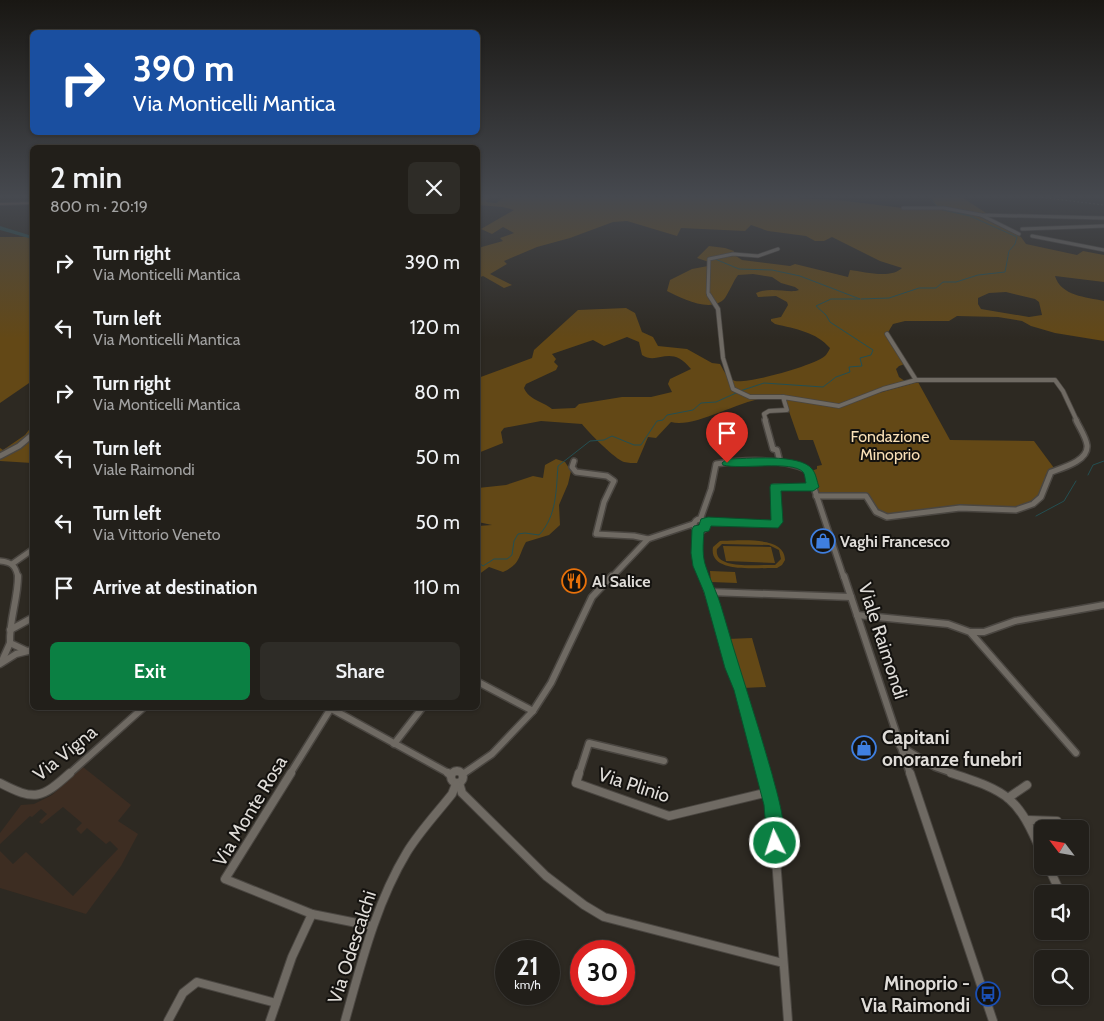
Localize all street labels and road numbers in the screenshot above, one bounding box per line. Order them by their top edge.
street label: Viale Raimondi [853,580,913,702]
street label: Via Vigna [28,720,102,786]
street label: Via Monte Rosa [208,752,292,870]
street label: Via Plinio [595,763,673,807]
street label: Via Odescalchi [323,888,381,1006]

